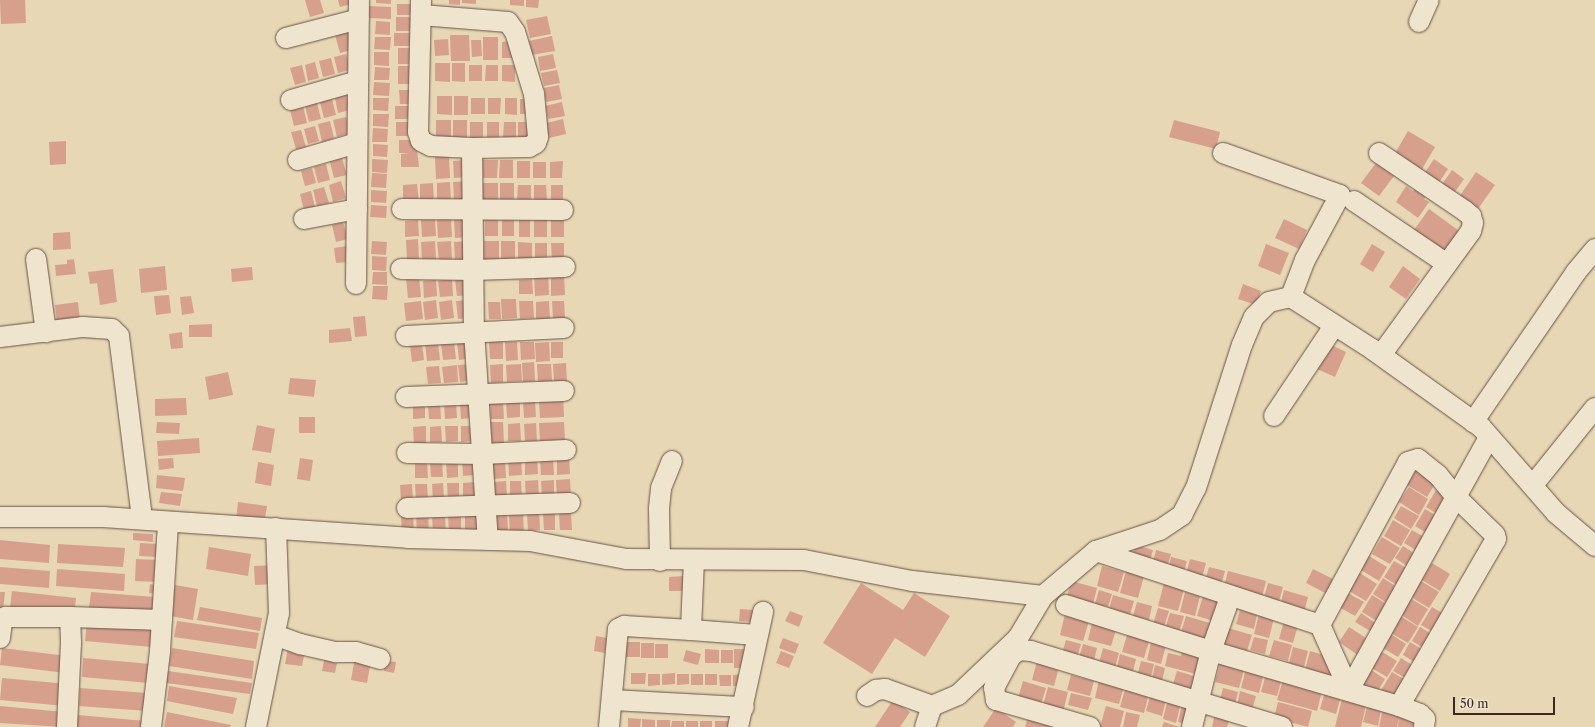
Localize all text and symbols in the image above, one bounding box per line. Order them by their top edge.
scale bar [1455,689,1557,715]
text: 50 m [1460,696,1489,711]

